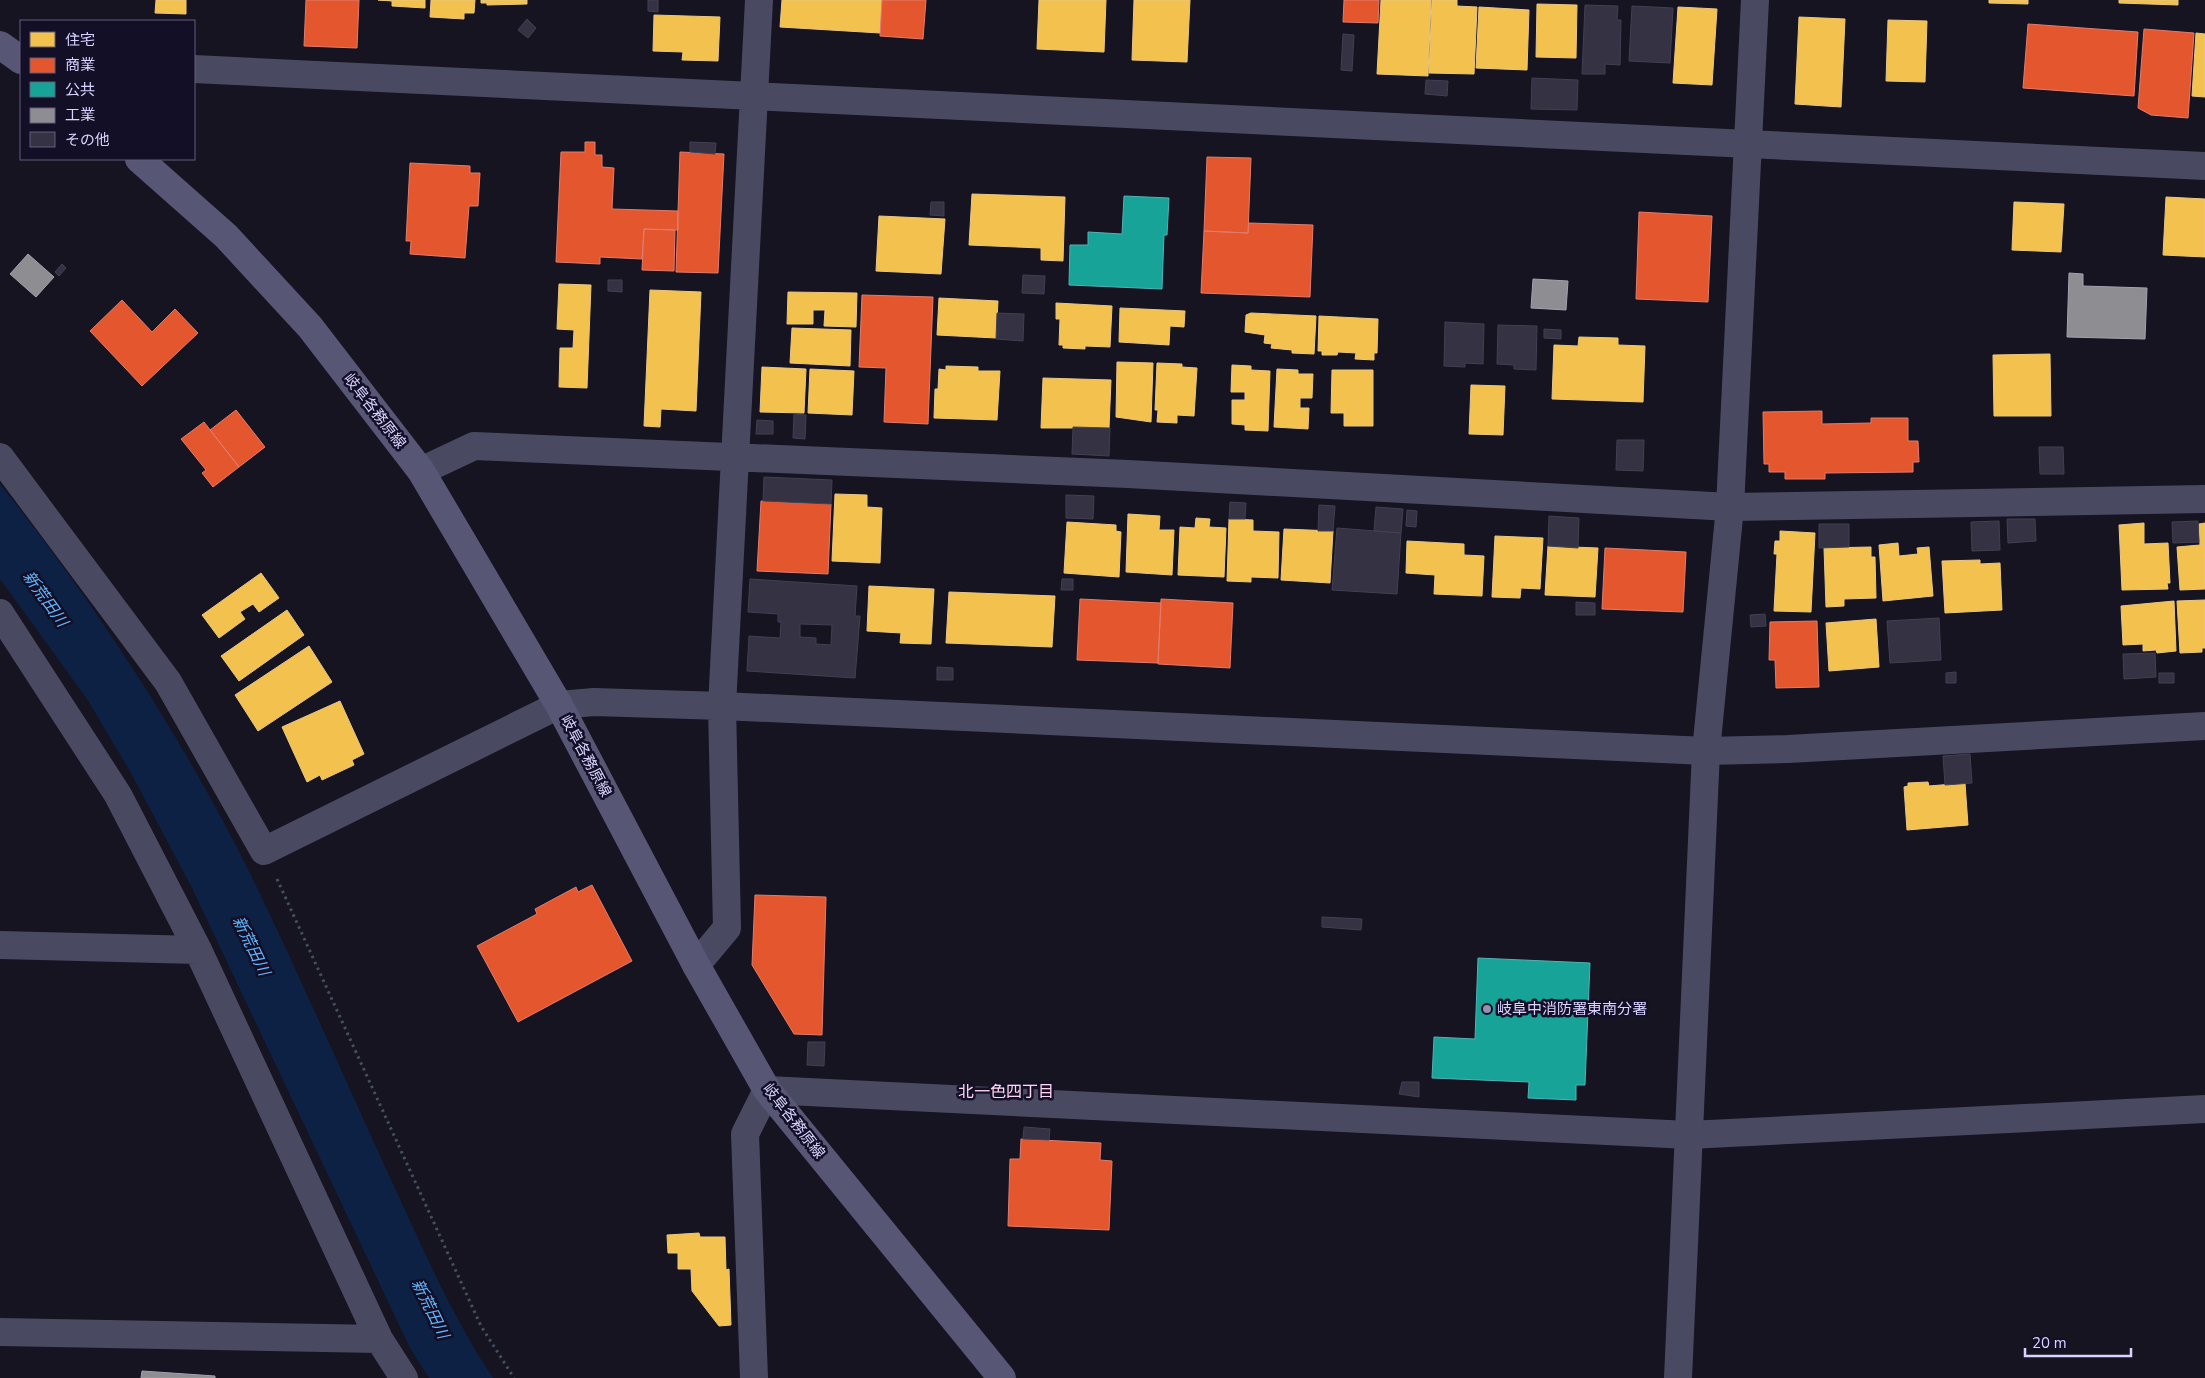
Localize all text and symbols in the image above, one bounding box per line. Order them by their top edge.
legend [20,20,195,160]
text: 住宅 [65,30,95,50]
text: 商業 [65,55,95,75]
text: 公共 [65,80,95,100]
text: 工業 [65,105,95,125]
text: その他 [65,130,110,150]
street label: 岐阜各務原線 [339,369,411,453]
water label: 新荒田川 [17,567,74,633]
street label: 岐阜各務原線 [556,712,616,800]
water label: 新荒田川 [227,912,276,981]
place label: 岐阜中消防署東南分署 [1497,999,1647,1019]
marker: 岐阜中消防署東南分署 [1481,1003,1493,1015]
street label: 岐阜各務原線 [758,1079,830,1163]
district label: 北一色四丁目 [958,1081,1054,1103]
water label: 新荒田川 [406,1275,455,1344]
scale bar [2025,1326,2131,1358]
text: 20 m [2032,1333,2067,1353]

